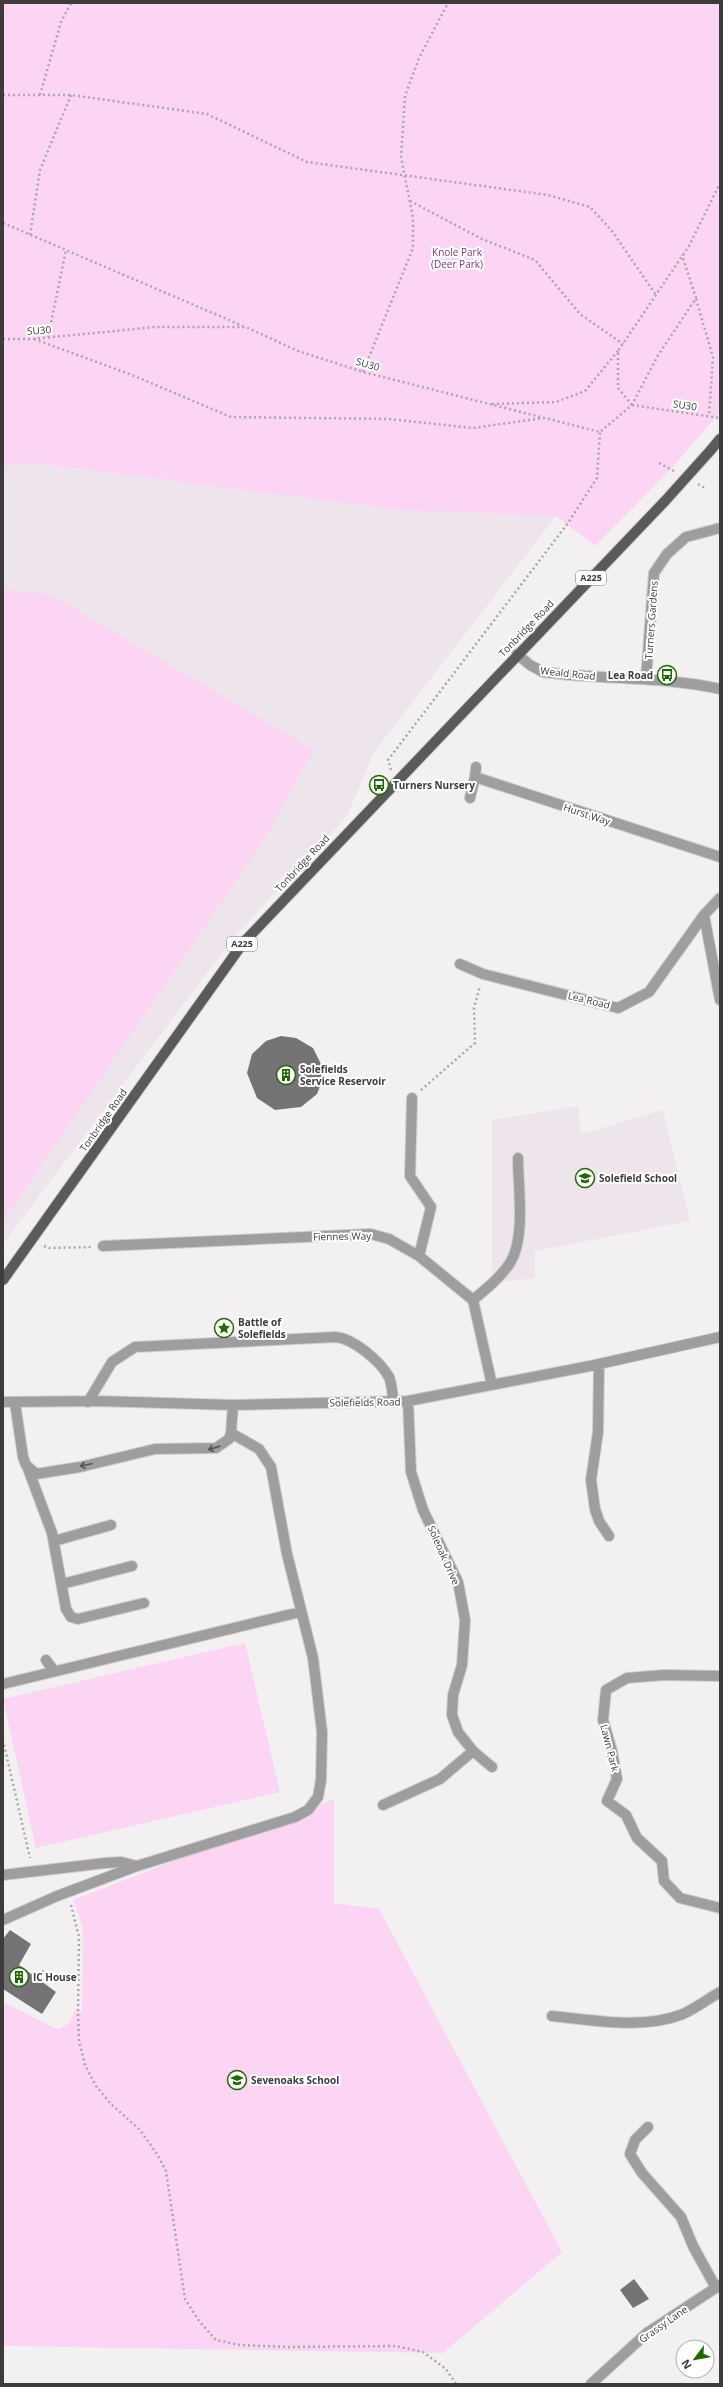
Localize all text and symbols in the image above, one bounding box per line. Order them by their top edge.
park label: Knole Park (Deer Park) [431,245,483,271]
street label: SU30 [26,322,52,338]
street label: SU30 [354,354,382,374]
street label: SU30 [672,396,698,414]
road number: A225 [576,571,606,585]
street label: Turners Gardens [641,580,661,660]
street label: Tonbridge Road [495,597,557,659]
street label: Weald Road [540,663,596,683]
bus stop icon: Lea Road [656,664,678,686]
place label: Lea Road [608,668,653,682]
bus stop icon: Turners Nursery [368,774,390,796]
place label: Turners Nursery [393,778,475,792]
street label: Hurst Way [562,800,613,828]
street label: Tonbridge Road [272,831,332,895]
road number: A225 [227,937,257,951]
street label: Lea Road [567,988,611,1012]
place label: Solefields Service Reservoir [300,1062,386,1088]
building icon: Solefields Service Reservoir [275,1064,297,1086]
street label: Tonbridge Road [76,1086,130,1154]
school or university icon: Solefield School [574,1167,596,1189]
place label: Solefield School [599,1171,677,1185]
street label: Fiennes Way [313,1228,372,1244]
place label: Battle of Solefields [238,1315,286,1341]
place icon: Battle of Solefields [213,1317,235,1339]
street label: Solefields Road [329,1394,401,1410]
one-way arrow [208,1445,221,1452]
one-way arrow [80,1462,93,1470]
street label: Soleoak Drive [425,1523,463,1587]
street label: Lawn Park [597,1723,623,1774]
building icon: IC House [8,1966,30,1988]
place label: IC House [33,1970,77,1984]
school or university icon: Sevenoaks School [226,2069,248,2091]
place label: Sevenoaks School [251,2073,339,2087]
street label: Grassy Lane [636,2302,691,2346]
north arrow [675,2339,715,2379]
text: N [677,2357,695,2372]

